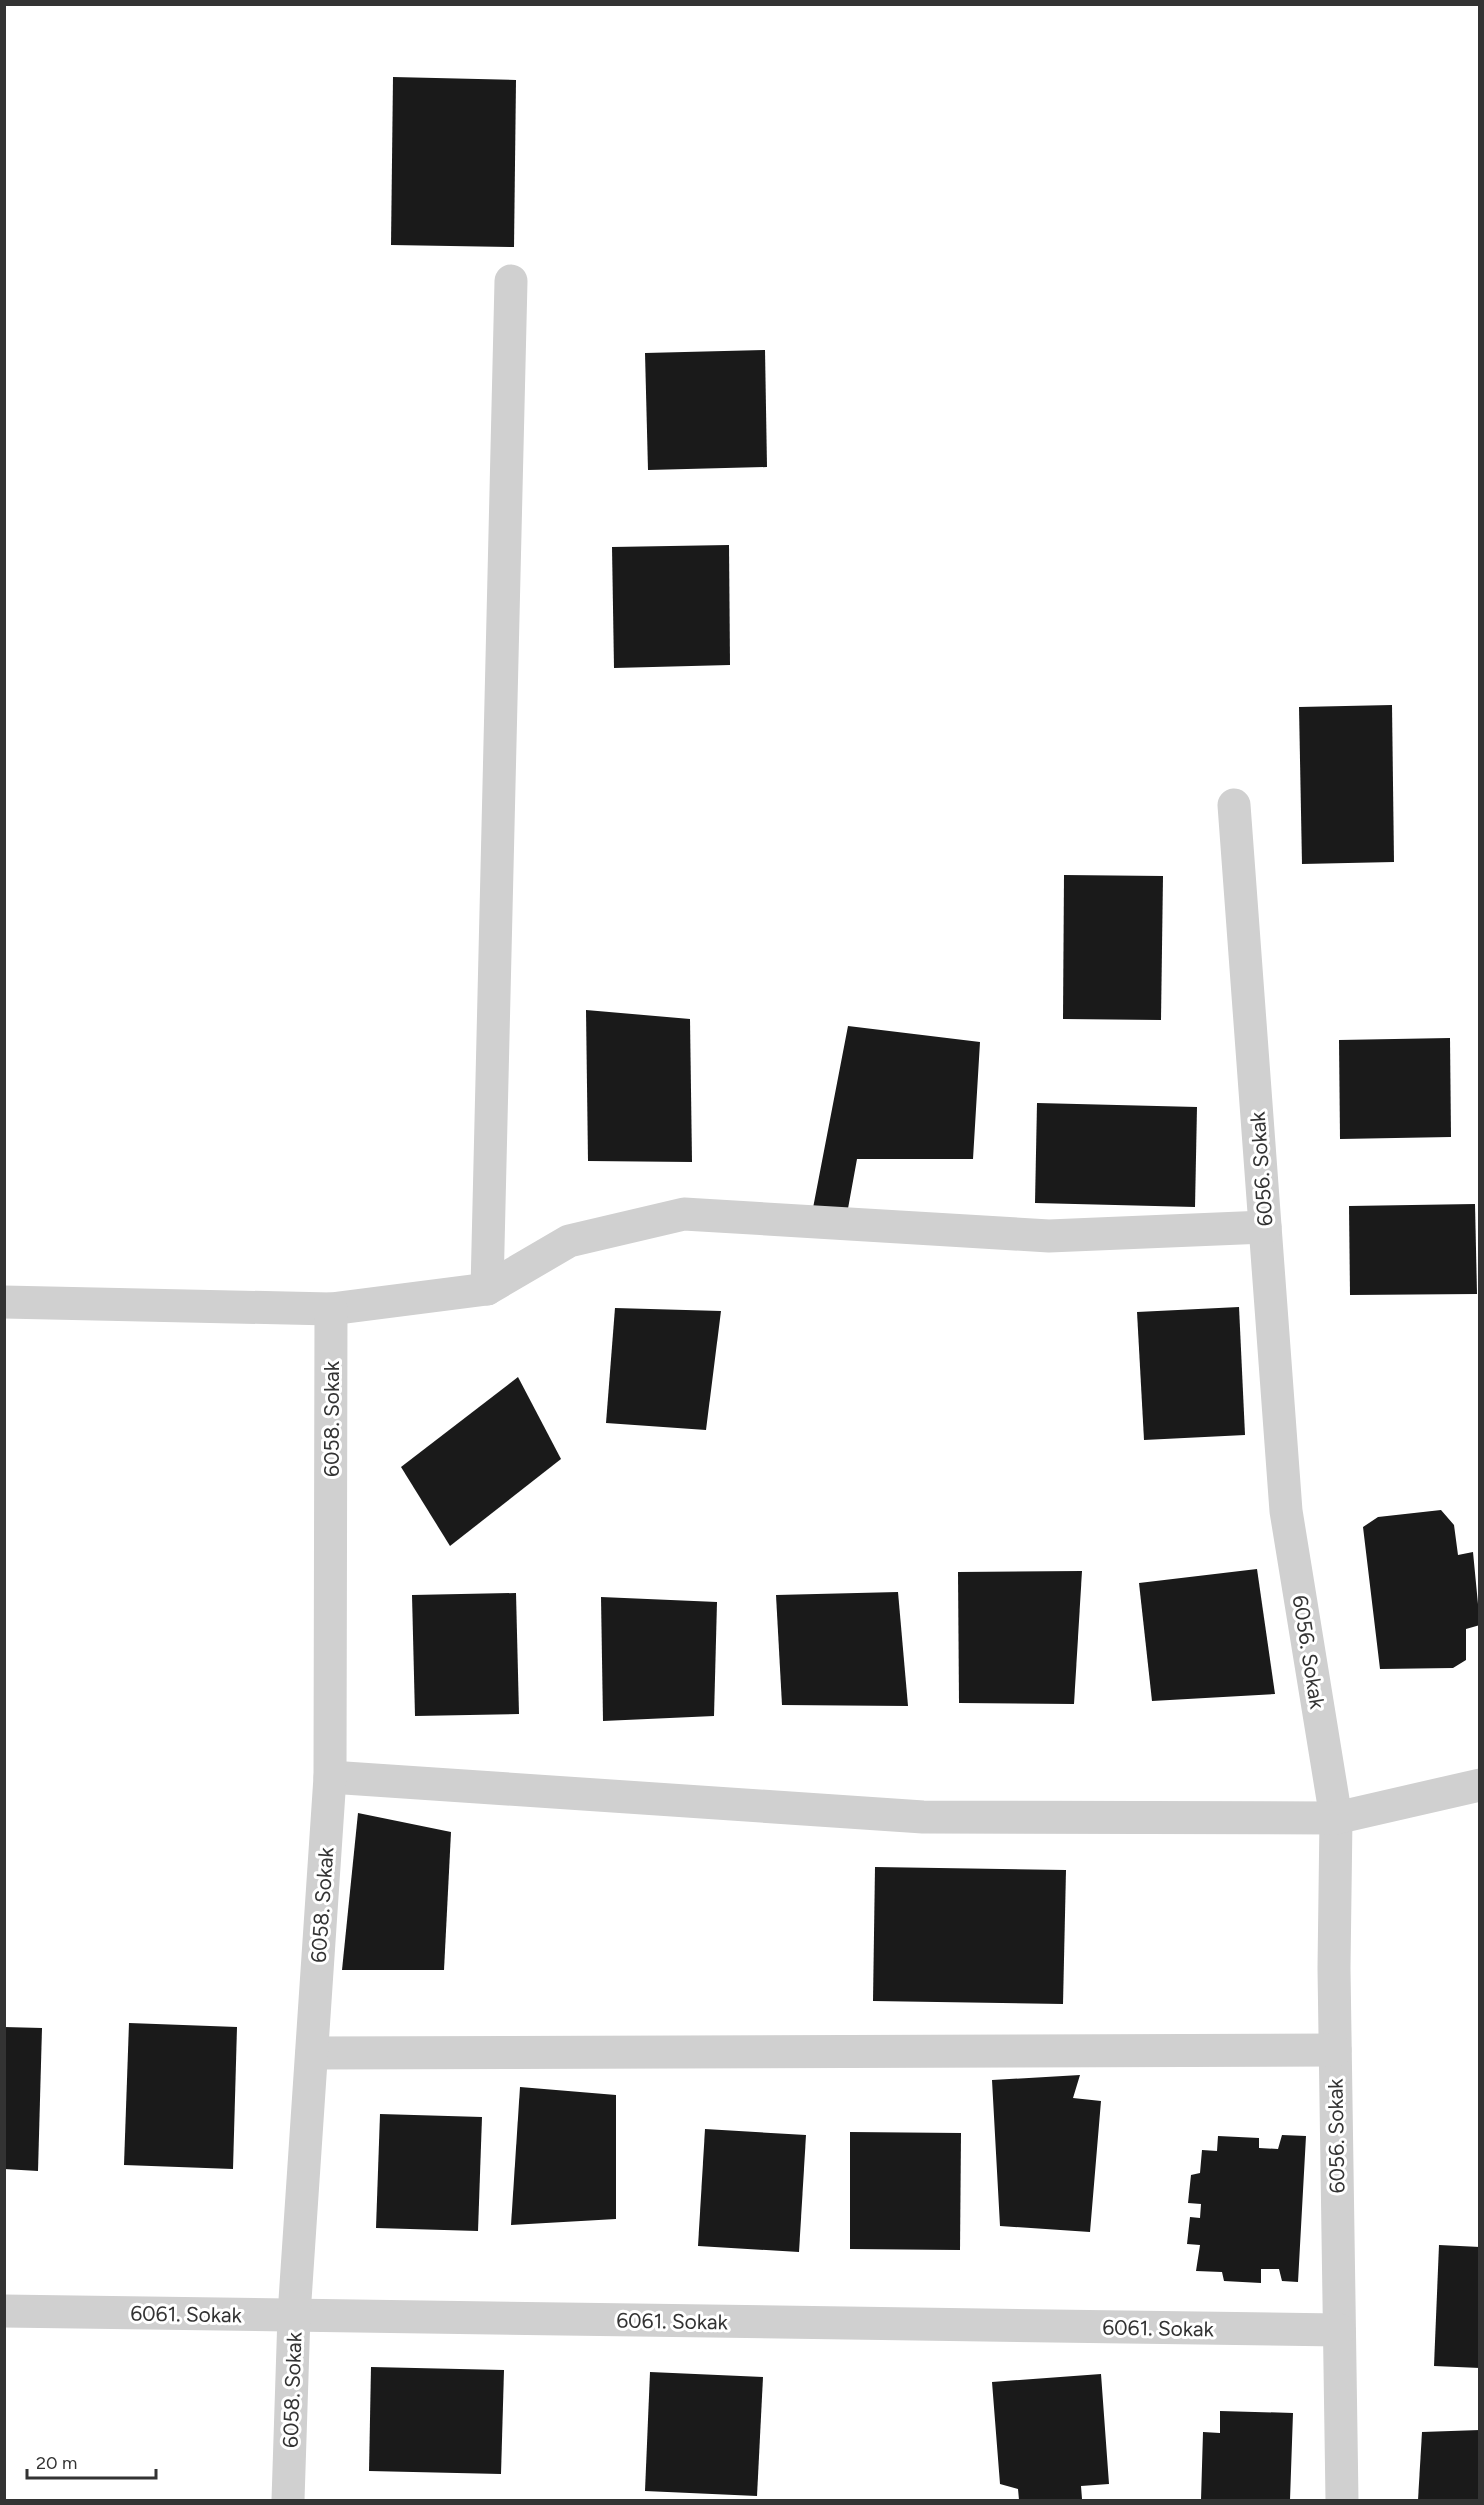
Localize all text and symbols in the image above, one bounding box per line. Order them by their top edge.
street label: 6056. Sokak [1244,1110,1277,1227]
street label: 6058. Sokak [319,1360,344,1477]
street label: 6056. Sokak [1288,1593,1330,1711]
street label: 6058. Sokak [305,1846,339,1964]
street label: 6056. Sokak [1322,2078,1349,2194]
street label: 6061. Sokak [130,2301,243,2327]
street label: 6061. Sokak [616,2308,729,2334]
street label: 6061. Sokak [1102,2315,1215,2341]
street label: 6058. Sokak [277,2331,307,2448]
scale bar [27,2442,156,2480]
text: 20 m [36,2452,77,2474]

